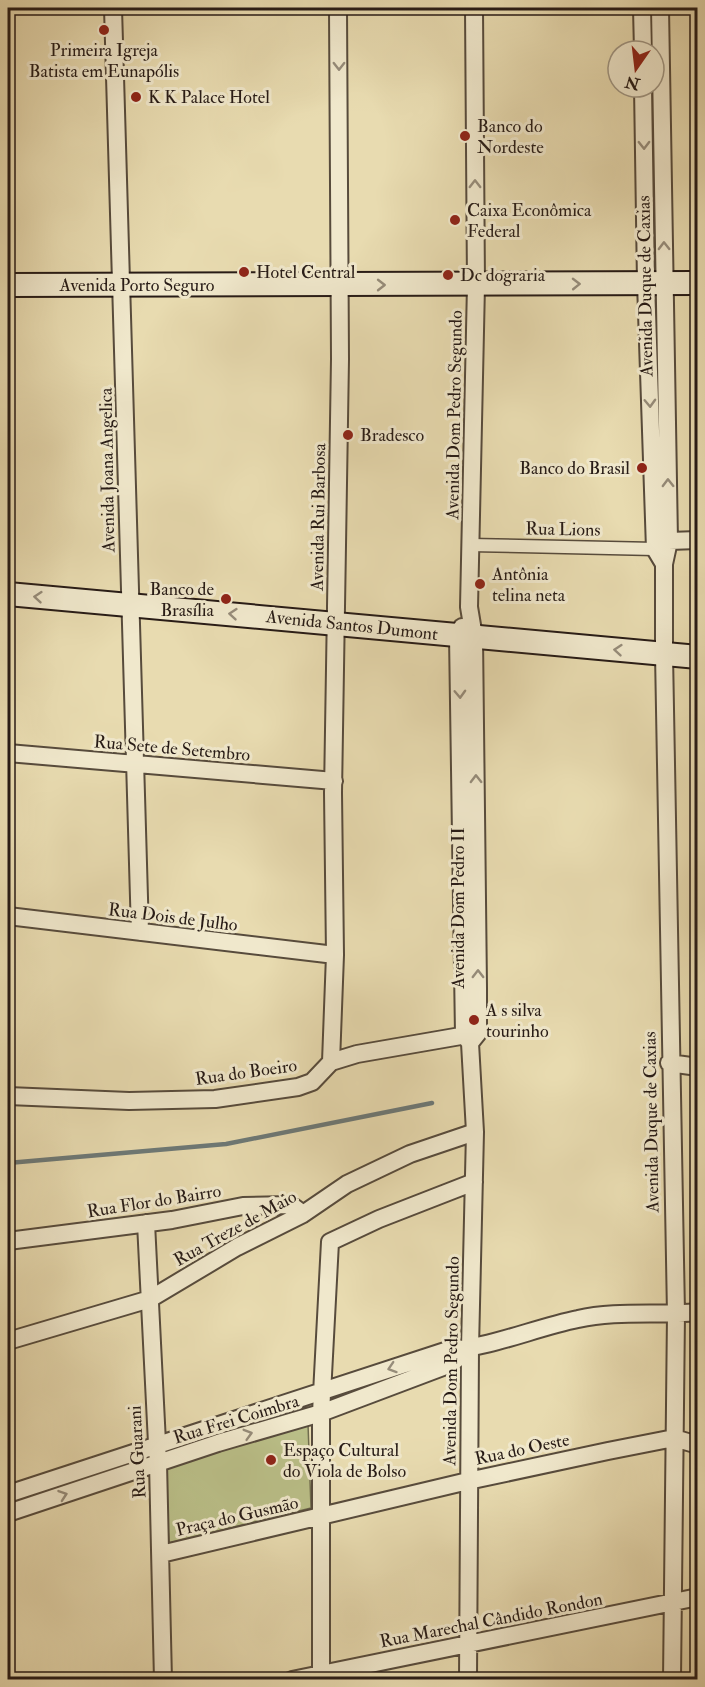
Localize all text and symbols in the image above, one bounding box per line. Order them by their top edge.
marker: Primeira Igreja Batista em Eunapólis [97,23,111,37]
place label: Primeira Igreja Batista em Eunapólis [29,39,179,83]
north arrow [606,39,666,99]
one-way arrow [332,61,345,70]
text: N [623,71,643,94]
place label: K K Palace Hotel [148,86,270,109]
marker: K K Palace Hotel [129,90,143,104]
place label: Banco do Nordeste [477,115,544,159]
marker: Banco do Nordeste [458,129,472,143]
one-way arrow [638,141,650,150]
one-way arrow [469,180,481,189]
street label: Avenida Duque de Caxias [632,195,659,378]
place label: Caixa Econômica Federal [467,199,592,243]
marker: Caixa Econômica Federal [448,213,462,227]
one-way arrow [658,241,670,250]
place label: Hotel Central [256,261,356,284]
place label: Dc dograria [460,264,546,287]
marker: Hotel Central [237,265,251,279]
marker: Dc dograria [441,268,455,282]
street label: Avenida Porto Seguro [59,274,215,297]
one-way arrow [571,278,580,290]
one-way arrow [376,279,385,291]
street label: Avenida Dom Pedro Segundo [441,310,468,521]
street label: Avenida Joana Angelica [95,387,120,554]
one-way arrow [644,399,656,408]
place label: Bradesco [360,424,425,447]
marker: Bradesco [341,428,355,442]
street label: Avenida Rui Barbosa [306,442,331,592]
place label: Banco do Brasil [519,457,630,480]
marker: Banco do Brasil [635,461,649,475]
one-way arrow [662,478,674,487]
street label: Rua Lions [525,517,601,542]
place label: Antônia telina neta [491,563,566,607]
marker: Antônia telina neta [473,577,487,591]
place label: Banco de Brasília [150,578,215,622]
one-way arrow [34,590,43,603]
marker: Banco de Brasília [219,592,233,606]
street label: Avenida Santos Dumont [264,605,439,646]
one-way arrow [228,608,237,621]
one-way arrow [614,644,623,657]
one-way arrow [453,690,466,699]
street label: Rua Sete de Setembro [93,730,251,767]
one-way arrow [470,775,482,784]
street label: Avenida Dom Pedro II [447,827,470,990]
street label: Rua Dois de Julho [107,898,239,937]
one-way arrow [472,970,484,979]
place label: A s silva tourinho [485,999,549,1043]
marker: A s silva tourinho [467,1013,481,1027]
street label: Avenida Duque de Caxias [638,1031,665,1214]
street label: Rua do Boeiro [194,1054,299,1091]
street label: Rua Flor do Bairro [85,1179,223,1223]
street label: Rua Treze de Maio [170,1185,301,1272]
street label: Avenida Dom Pedro Segundo [438,1256,465,1467]
one-way arrow [387,1361,398,1373]
street label: Rua Frei Coimbra [171,1389,302,1450]
street label: Rua Guarani [124,1405,151,1499]
street label: Rua do Oeste [473,1428,572,1471]
one-way arrow [242,1429,253,1441]
place label: Espaço Cultural do Viola de Bolso [283,1439,406,1483]
marker: Espaço Cultural do Viola de Bolso [264,1453,278,1467]
one-way arrow [57,1489,68,1502]
street label: Praça do Gusmão [174,1491,301,1542]
street label: Rua Marechal Cândido Rondon [378,1588,605,1653]

